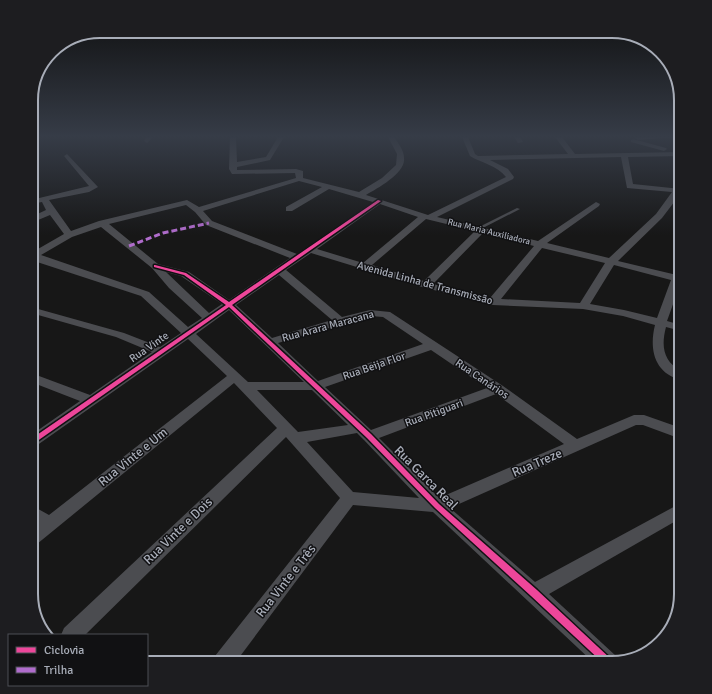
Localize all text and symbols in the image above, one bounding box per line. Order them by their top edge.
street label: Rua Maria Auxiliadora [447,216,532,248]
street label: Avenida Linha de Transmissão [356,259,494,307]
street label: Rua Arara Maracana [280,307,376,345]
street label: Rua Vinte [127,329,171,365]
street label: Rua Beija Flor [341,349,407,383]
street label: Rua Canários [453,356,511,402]
street label: Rua Pitiguari [403,396,465,430]
street label: Rua Vinte e Um [95,424,171,490]
street label: Rua Garca Real [391,443,461,513]
street label: Rua Treze [509,445,565,481]
street label: Rua Vinte e Dois [140,494,216,568]
street label: Rua Vinte e Três [253,541,320,621]
legend [8,634,148,686]
text: Ciclovia [44,643,84,658]
text: Trilha [44,663,73,678]

